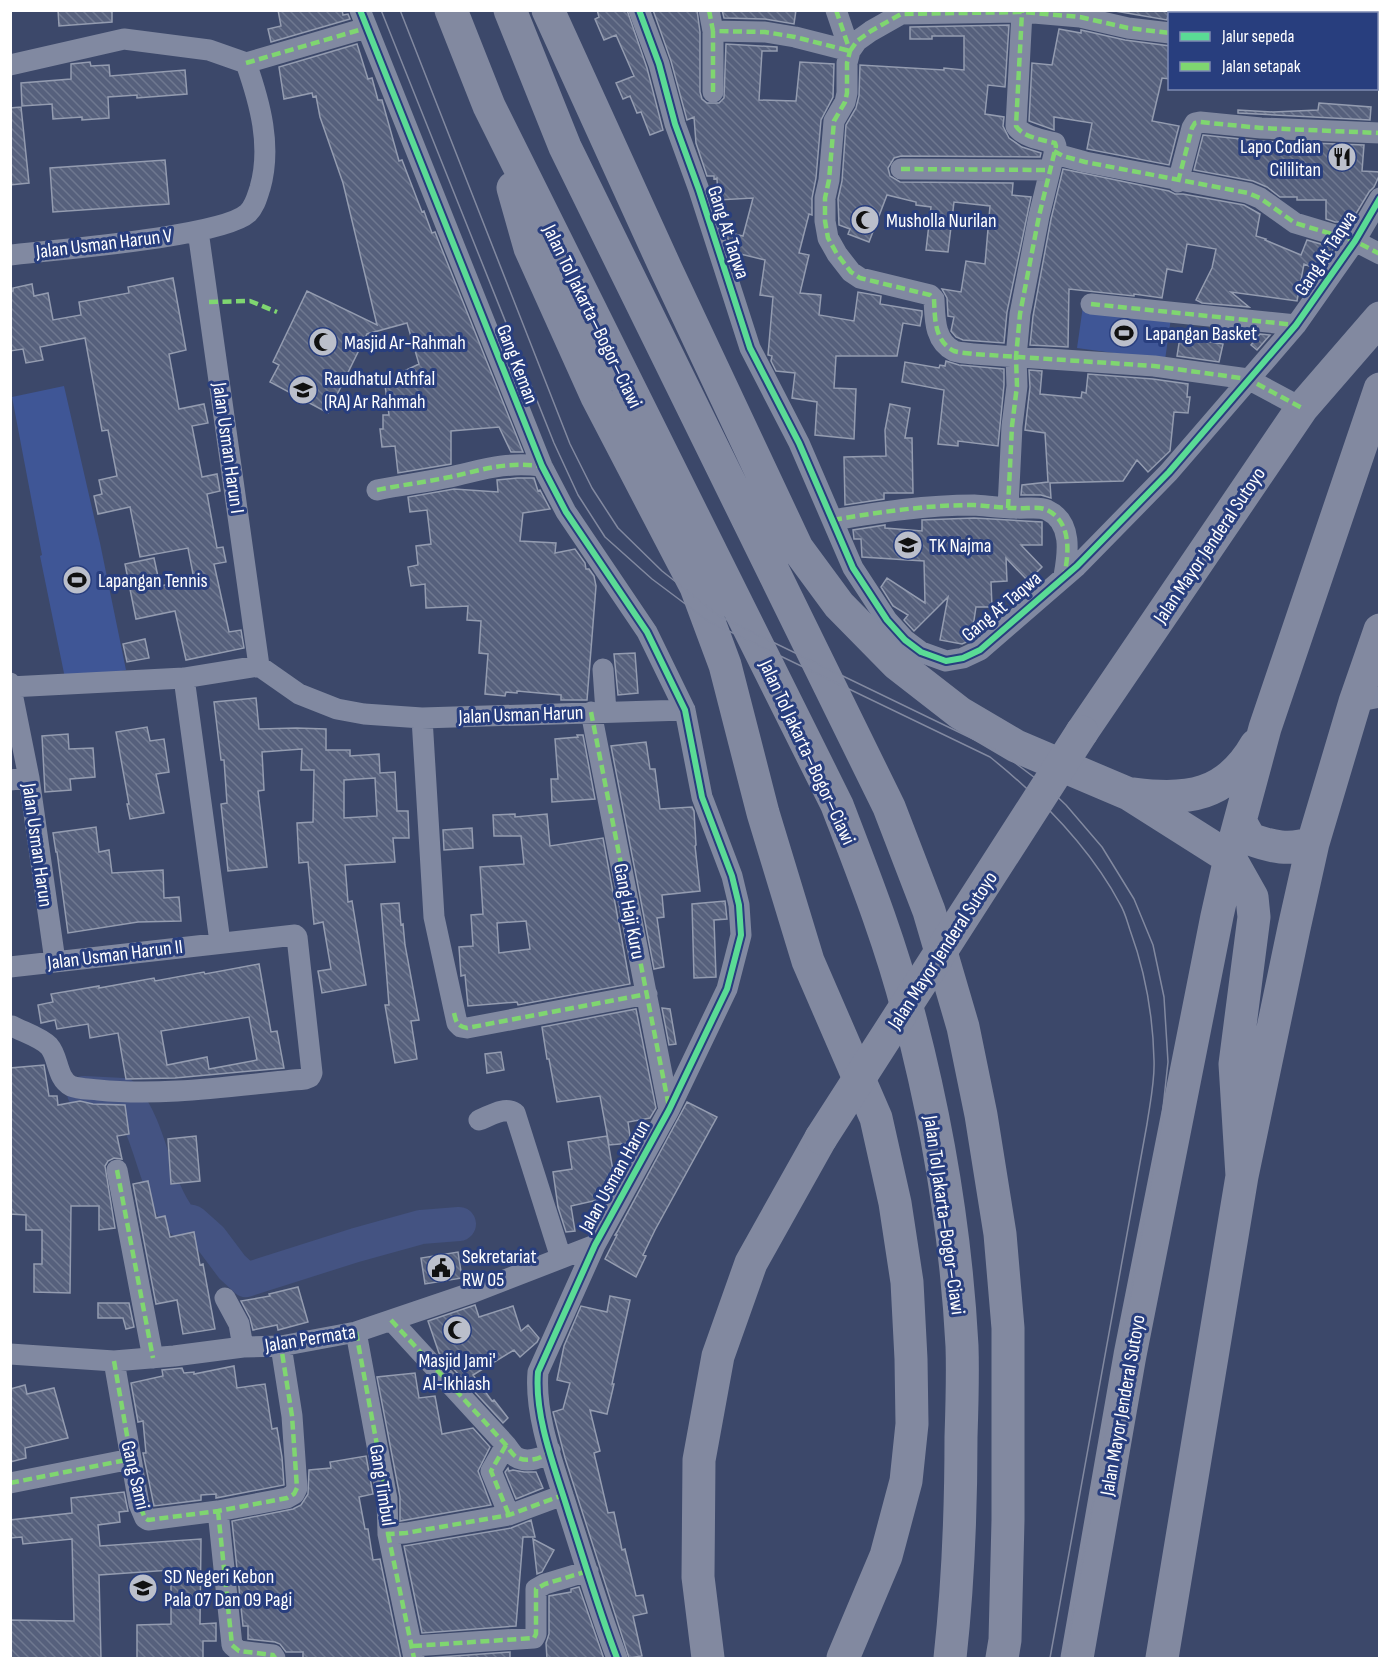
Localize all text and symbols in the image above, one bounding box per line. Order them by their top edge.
legend [1168,12,1378,90]
text: Jalur sepeda [1221,26,1294,47]
text: Jalan setapak [1221,56,1301,77]
place label: Lapo Codian Cililitan [1240,135,1321,182]
restaurant icon: Lapo Codian Cililitan [1326,141,1358,173]
street label: Gang At Taqwa [702,183,754,282]
mosque icon: Musholla Nurilan [849,204,881,236]
street label: Gang At Taqwa [1289,206,1362,301]
place label: Musholla Nurilan [886,209,997,233]
street label: Jalan Tol Jakarta–Bogor–Ciawi [537,220,647,412]
street label: Jalan Usman Harun V [34,224,174,264]
sports icon: Lapangan Basket [1108,317,1140,349]
street label: Gang Keman [491,321,543,407]
place label: Lapangan Basket [1145,322,1257,346]
mosque icon: Masjid Ar-Rahmah [307,326,339,358]
place label: Masjid Ar-Rahmah [344,331,466,355]
place label: Raudhatul Athfal (RA) Ar Rahmah [324,367,435,414]
school or university icon: Raudhatul Athfal (RA) Ar Rahmah [287,374,319,406]
street label: Jalan Usman Harun I [207,380,249,515]
street label: Jalan Mayor Jenderal Sutoyo [1148,463,1271,629]
school or university icon: TK Najma [892,529,924,561]
place label: TK Najma [929,534,991,558]
sports icon: Lapangan Tennis [61,564,93,596]
street label: Gang At Taqwa [957,567,1046,647]
place label: Lapangan Tennis [98,569,208,593]
street label: Jalan Tol Jakarta–Bogor–Ciawi [753,655,860,849]
street label: Jalan Usman Harun [457,701,584,729]
street label: Jalan Usman Harun [16,781,58,909]
street label: Gang Haji Kuru [608,861,650,961]
street label: Jalan Mayor Jenderal Sutoyo [882,867,1003,1035]
street label: Jalan Usman Harun II [45,935,184,975]
street label: Jalan Tol Jakarta–Bogor–Ciawi [918,1113,970,1316]
street label: Jalan Usman Harun [574,1116,656,1238]
place label: Sekretariat RW 05 [462,1245,537,1292]
public building icon: Sekretariat RW 05 [425,1252,457,1284]
street label: Jalan Mayor Jenderal Sutoyo [1095,1313,1151,1498]
mosque icon: Masjid Jami' Al-Ikhlash [441,1314,473,1346]
street label: Jalan Permata [262,1320,357,1358]
place label: Masjid Jami' Al-Ikhlash [418,1349,496,1396]
street label: Gang Sami [115,1438,155,1512]
street label: Gang Timbul [364,1443,400,1528]
place label: SD Negeri Kebon Pala 07 Dan 09 Pagi [164,1565,292,1612]
school or university icon: SD Negeri Kebon Pala 07 Dan 09 Pagi [127,1572,159,1604]

